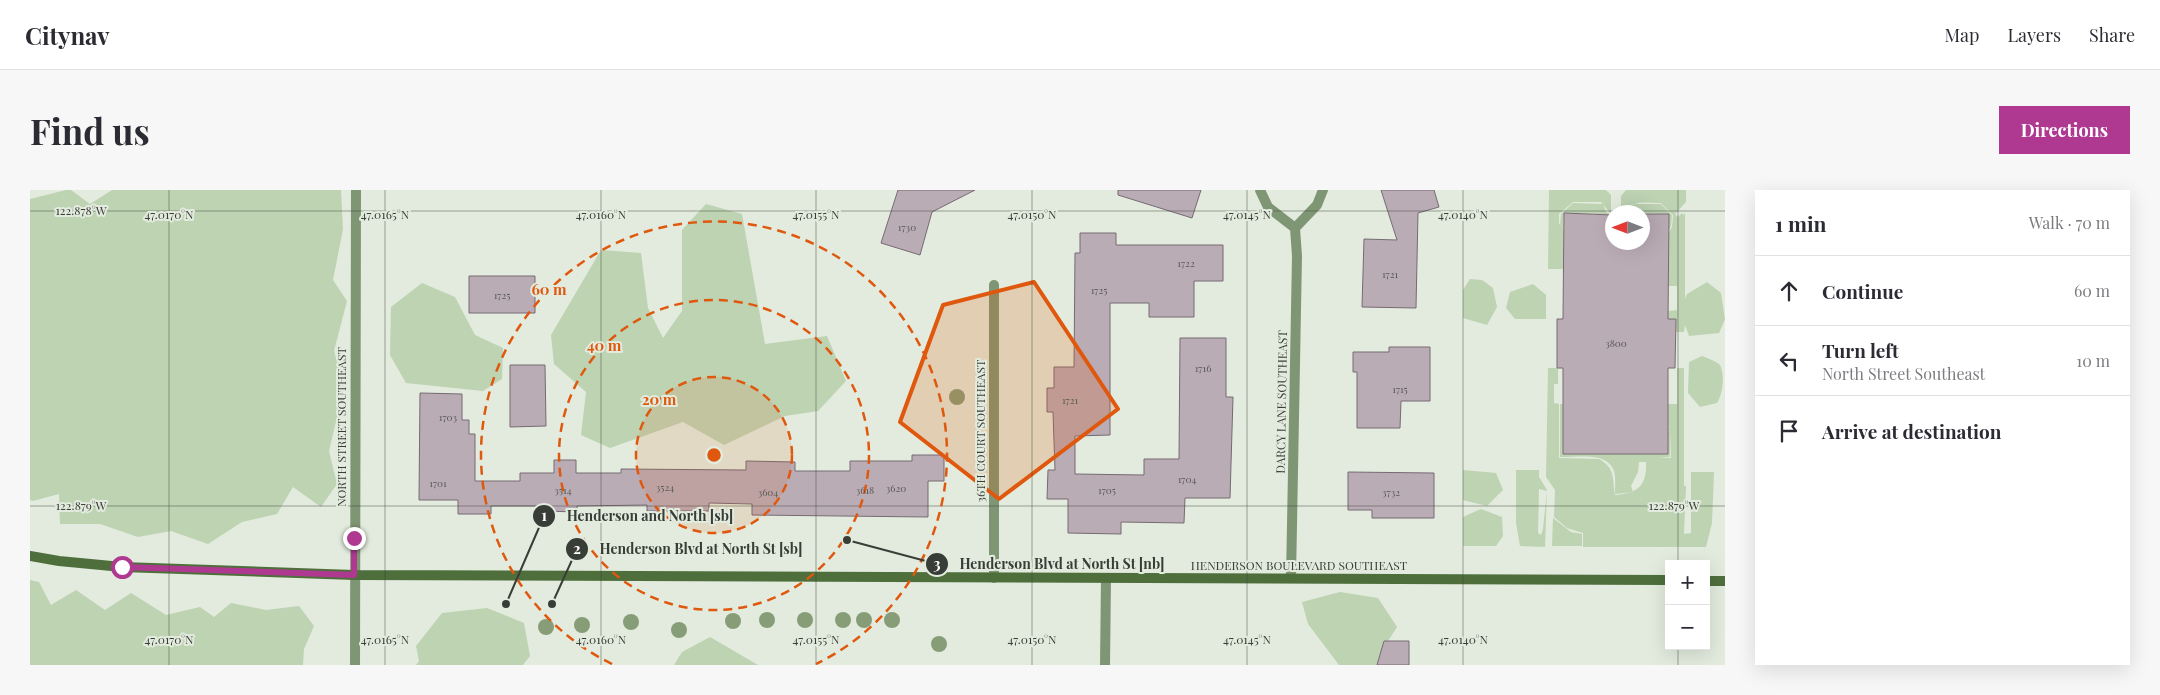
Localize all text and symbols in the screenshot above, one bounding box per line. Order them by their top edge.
text: Citynav [25,19,110,51]
text: Map [1944,23,1979,47]
text: Layers [2007,23,2061,47]
text: Share [2089,23,2135,47]
button: Directions [1999,106,2130,154]
text: Find us [30,107,150,154]
text: 122.878°W [55,202,107,218]
north arrow [1605,205,1650,250]
text: 47.0170°N [144,206,194,222]
text: 47.0165°N [361,206,410,222]
text: 47.0160°N [576,206,627,222]
text: 47.0155°N [792,206,840,222]
text: 47.0150°N [1008,206,1057,222]
text: 47.0145°N [1223,206,1272,222]
text: 47.0140°N [1438,206,1489,222]
text: 1 min [1775,209,1826,237]
text: Walk · 70 m [2029,212,2110,233]
house number: 1730 [898,220,916,234]
house number: 1722 [1177,256,1195,270]
house number: 1721 [1382,267,1398,281]
icon: ahead [1775,277,1803,305]
text: Continue [1822,278,1903,304]
text: 60 m [531,279,567,299]
text: 60 m [2074,280,2110,301]
house number: 1725 [1091,283,1107,297]
house number: 1725 [494,288,510,302]
street label: DARCY LANE SOUTHEAST [1272,330,1290,474]
text: 40 m [587,335,622,355]
house number: 3800 [1605,336,1627,350]
text: Turn left [1822,337,1899,363]
street label: NORTH STREET SOUTHEAST [333,347,349,507]
icon: left [1775,347,1803,375]
text: 10 m [2076,350,2110,371]
street label: 36TH COURT SOUTHEAST [972,359,988,503]
house number: 1716 [1195,361,1211,375]
text: North Street Southeast [1822,363,1985,384]
house number: 1715 [1392,382,1408,396]
text: 20 m [642,389,677,409]
house number: 1721 [1062,393,1078,407]
house number: 1703 [439,410,458,424]
icon: arrive [1775,417,1803,445]
text: Arrive at destination [1822,418,2002,444]
centre of rings [705,446,723,464]
house number: 1704 [1178,472,1196,486]
house number: 1701 [429,476,447,490]
house number: 3524 [656,480,674,494]
house number: 3620 [886,481,906,495]
house number: 3514 [554,483,572,497]
house number: 3618 [856,483,874,497]
house number: 1705 [1098,483,1116,497]
house number: 3604 [758,485,778,499]
house number: 3732 [1382,485,1400,499]
text: 122.879°W [56,497,106,513]
text: 122.879°W [1649,497,1699,513]
callout: Henderson and North [sb] [531,502,743,531]
text: 1 [541,505,547,525]
text: Henderson and North [sb] [567,506,733,525]
route end [343,527,366,550]
callout: Henderson Blvd at North St [sb] [565,535,813,564]
text: 2 [573,538,581,558]
text: Henderson Blvd at North St [sb] [600,539,802,558]
callout: Henderson Blvd at North St [nb] [924,550,1175,579]
text: 3 [933,553,941,573]
text: Henderson Blvd at North St [nb] [959,554,1165,573]
route start [111,556,134,579]
street label: HENDERSON BOULEVARD SOUTHEAST [1191,557,1408,573]
map controls [1665,560,1710,650]
button: + [1665,560,1710,605]
button: − [1665,605,1710,650]
text: 47.0170°N [144,631,194,647]
text: 47.0165°N [361,631,410,647]
text: 47.0160°N [576,631,627,647]
text: 47.0155°N [792,631,840,647]
text: 47.0150°N [1008,631,1057,647]
text: 47.0145°N [1223,631,1272,647]
text: 47.0140°N [1438,631,1489,647]

